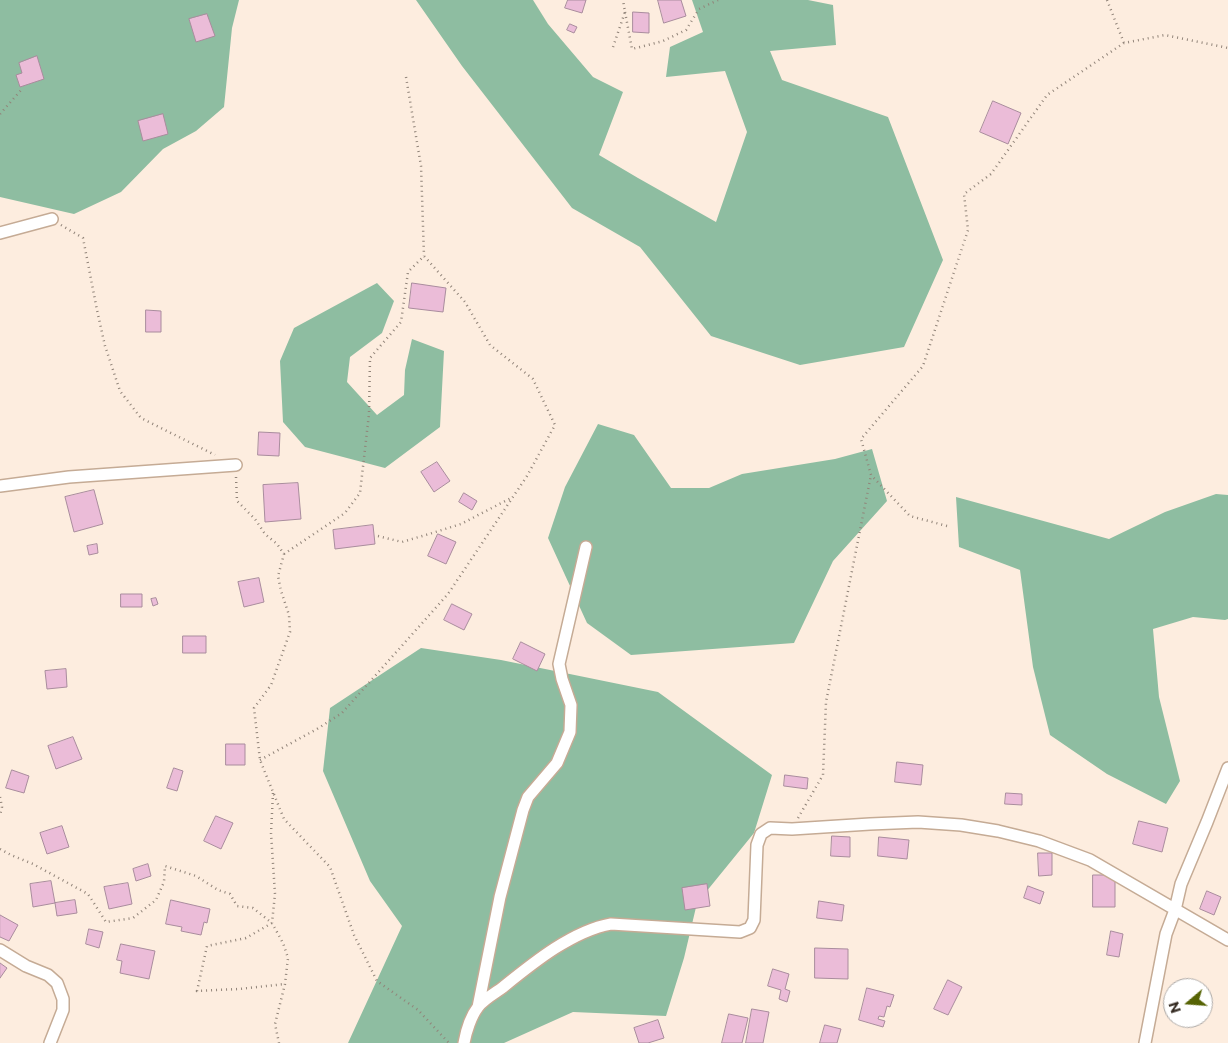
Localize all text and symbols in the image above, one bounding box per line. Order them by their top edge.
north arrow [1163,978,1213,1028]
text: N [1164,999,1185,1015]

